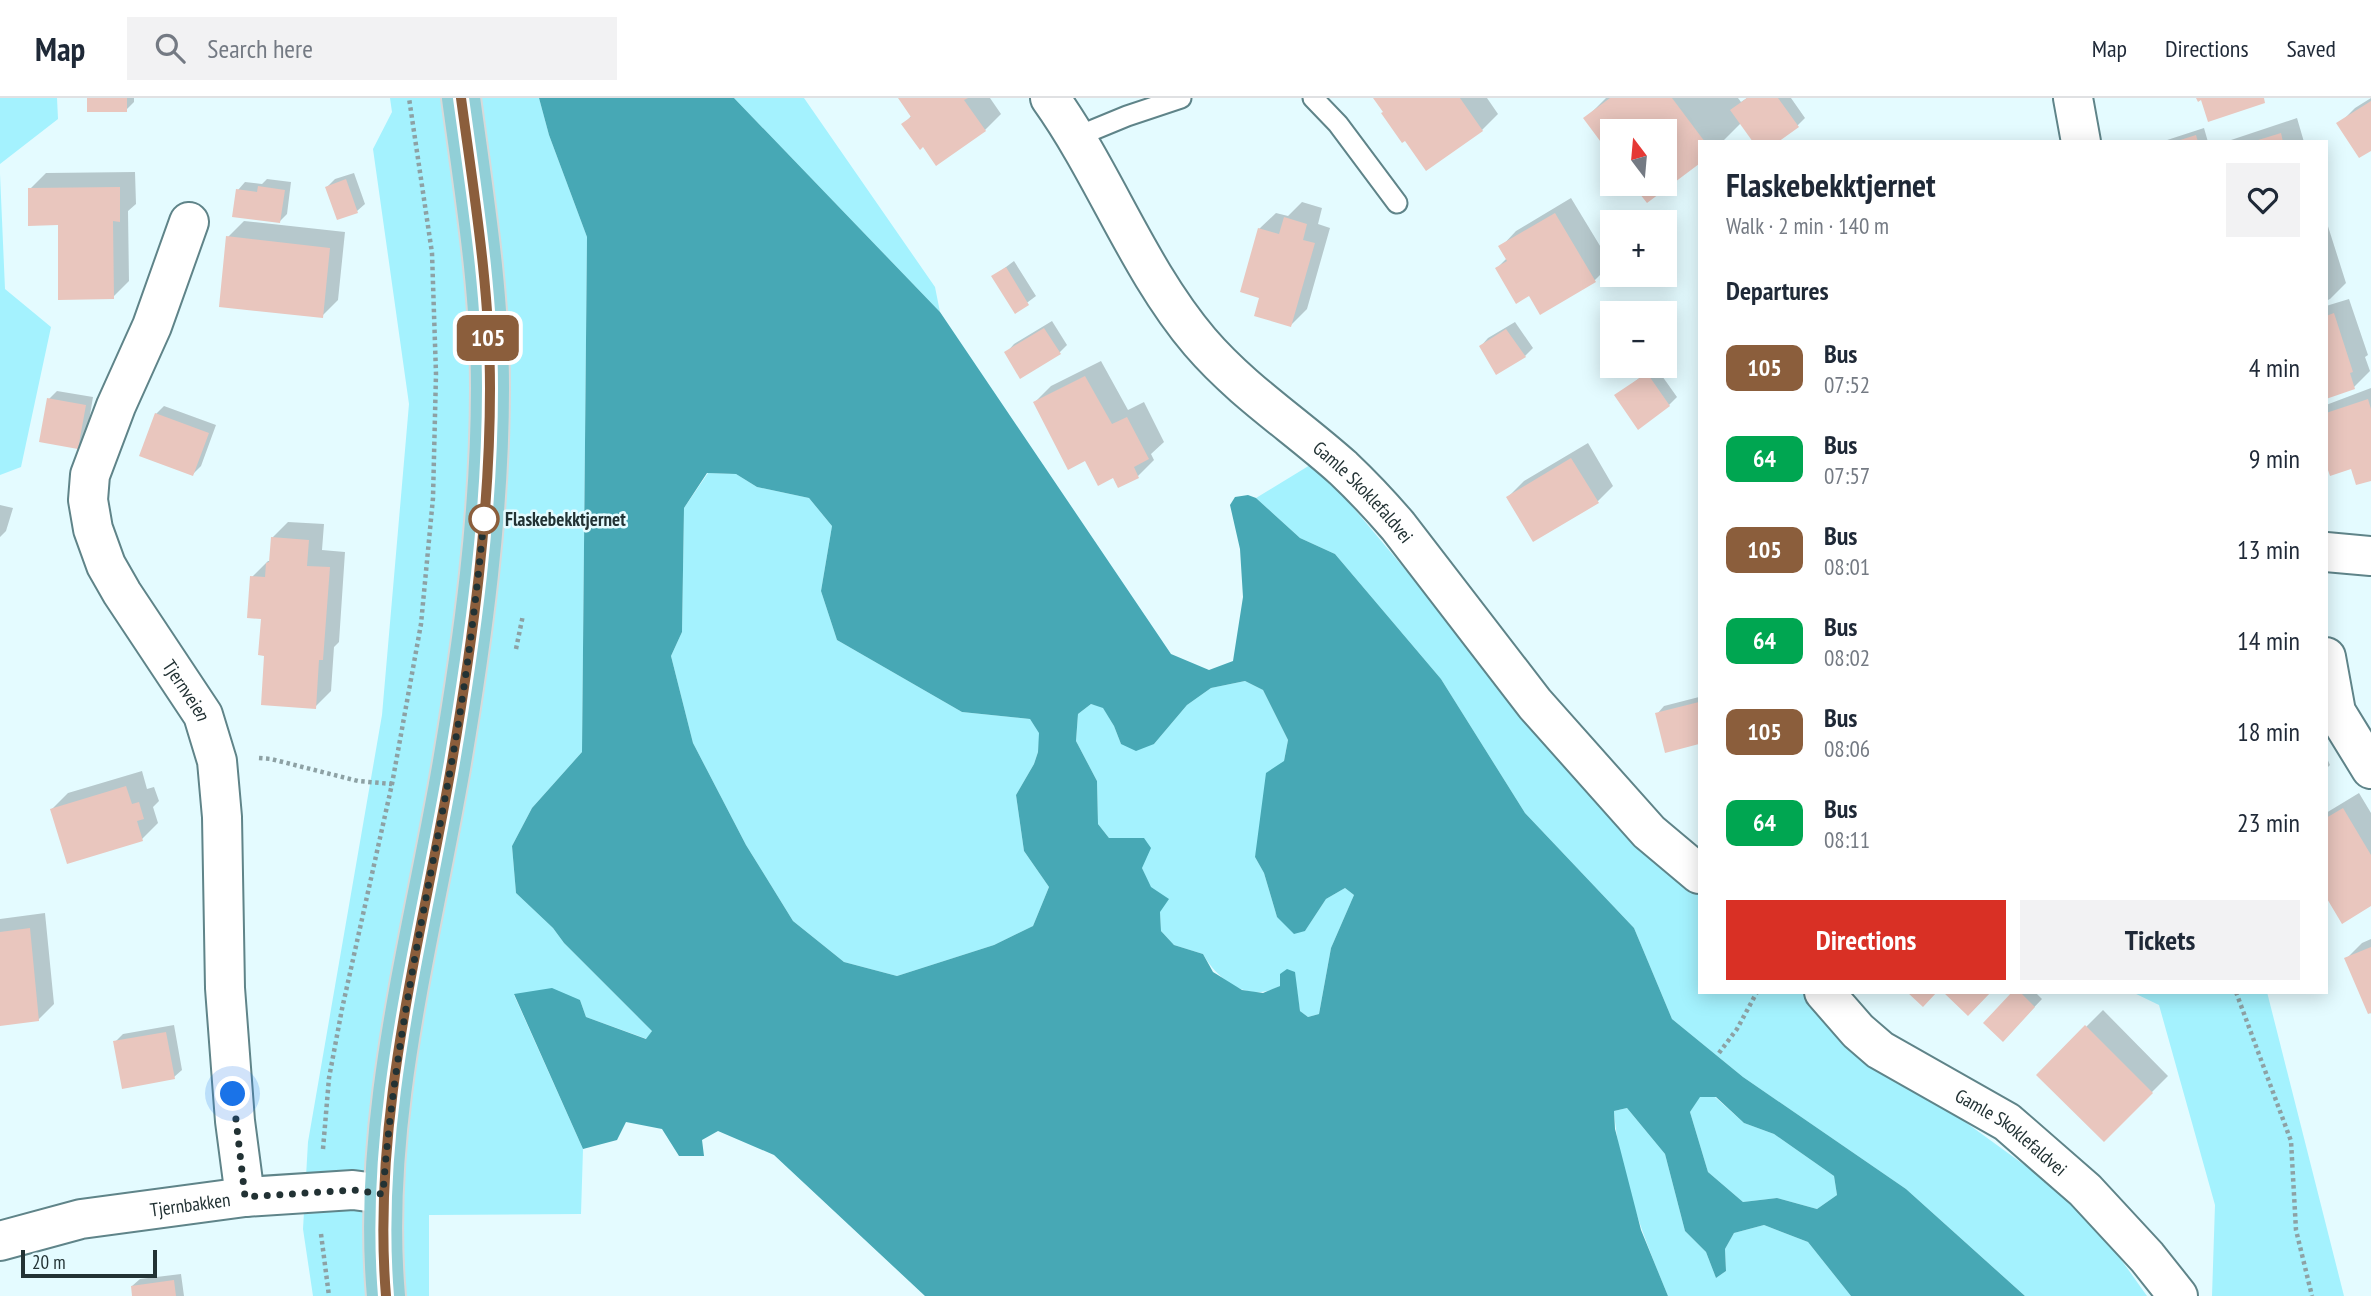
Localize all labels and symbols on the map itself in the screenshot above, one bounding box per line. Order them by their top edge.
north arrow [1600,119,1676,196]
line badge: 105 [448,315,528,361]
street label: Gamle Skoklefaldvei [1308,436,1419,548]
marker: Flaskebekktjernet [469,504,499,534]
place label: Flaskebekktjernet [505,507,626,531]
street label: Tjernveien [158,655,216,724]
your location [215,1076,250,1111]
street label: Gamle Skoklefaldvei [1951,1083,2072,1181]
street label: Tjernbakken [149,1187,232,1222]
scale bar [21,1247,158,1279]

